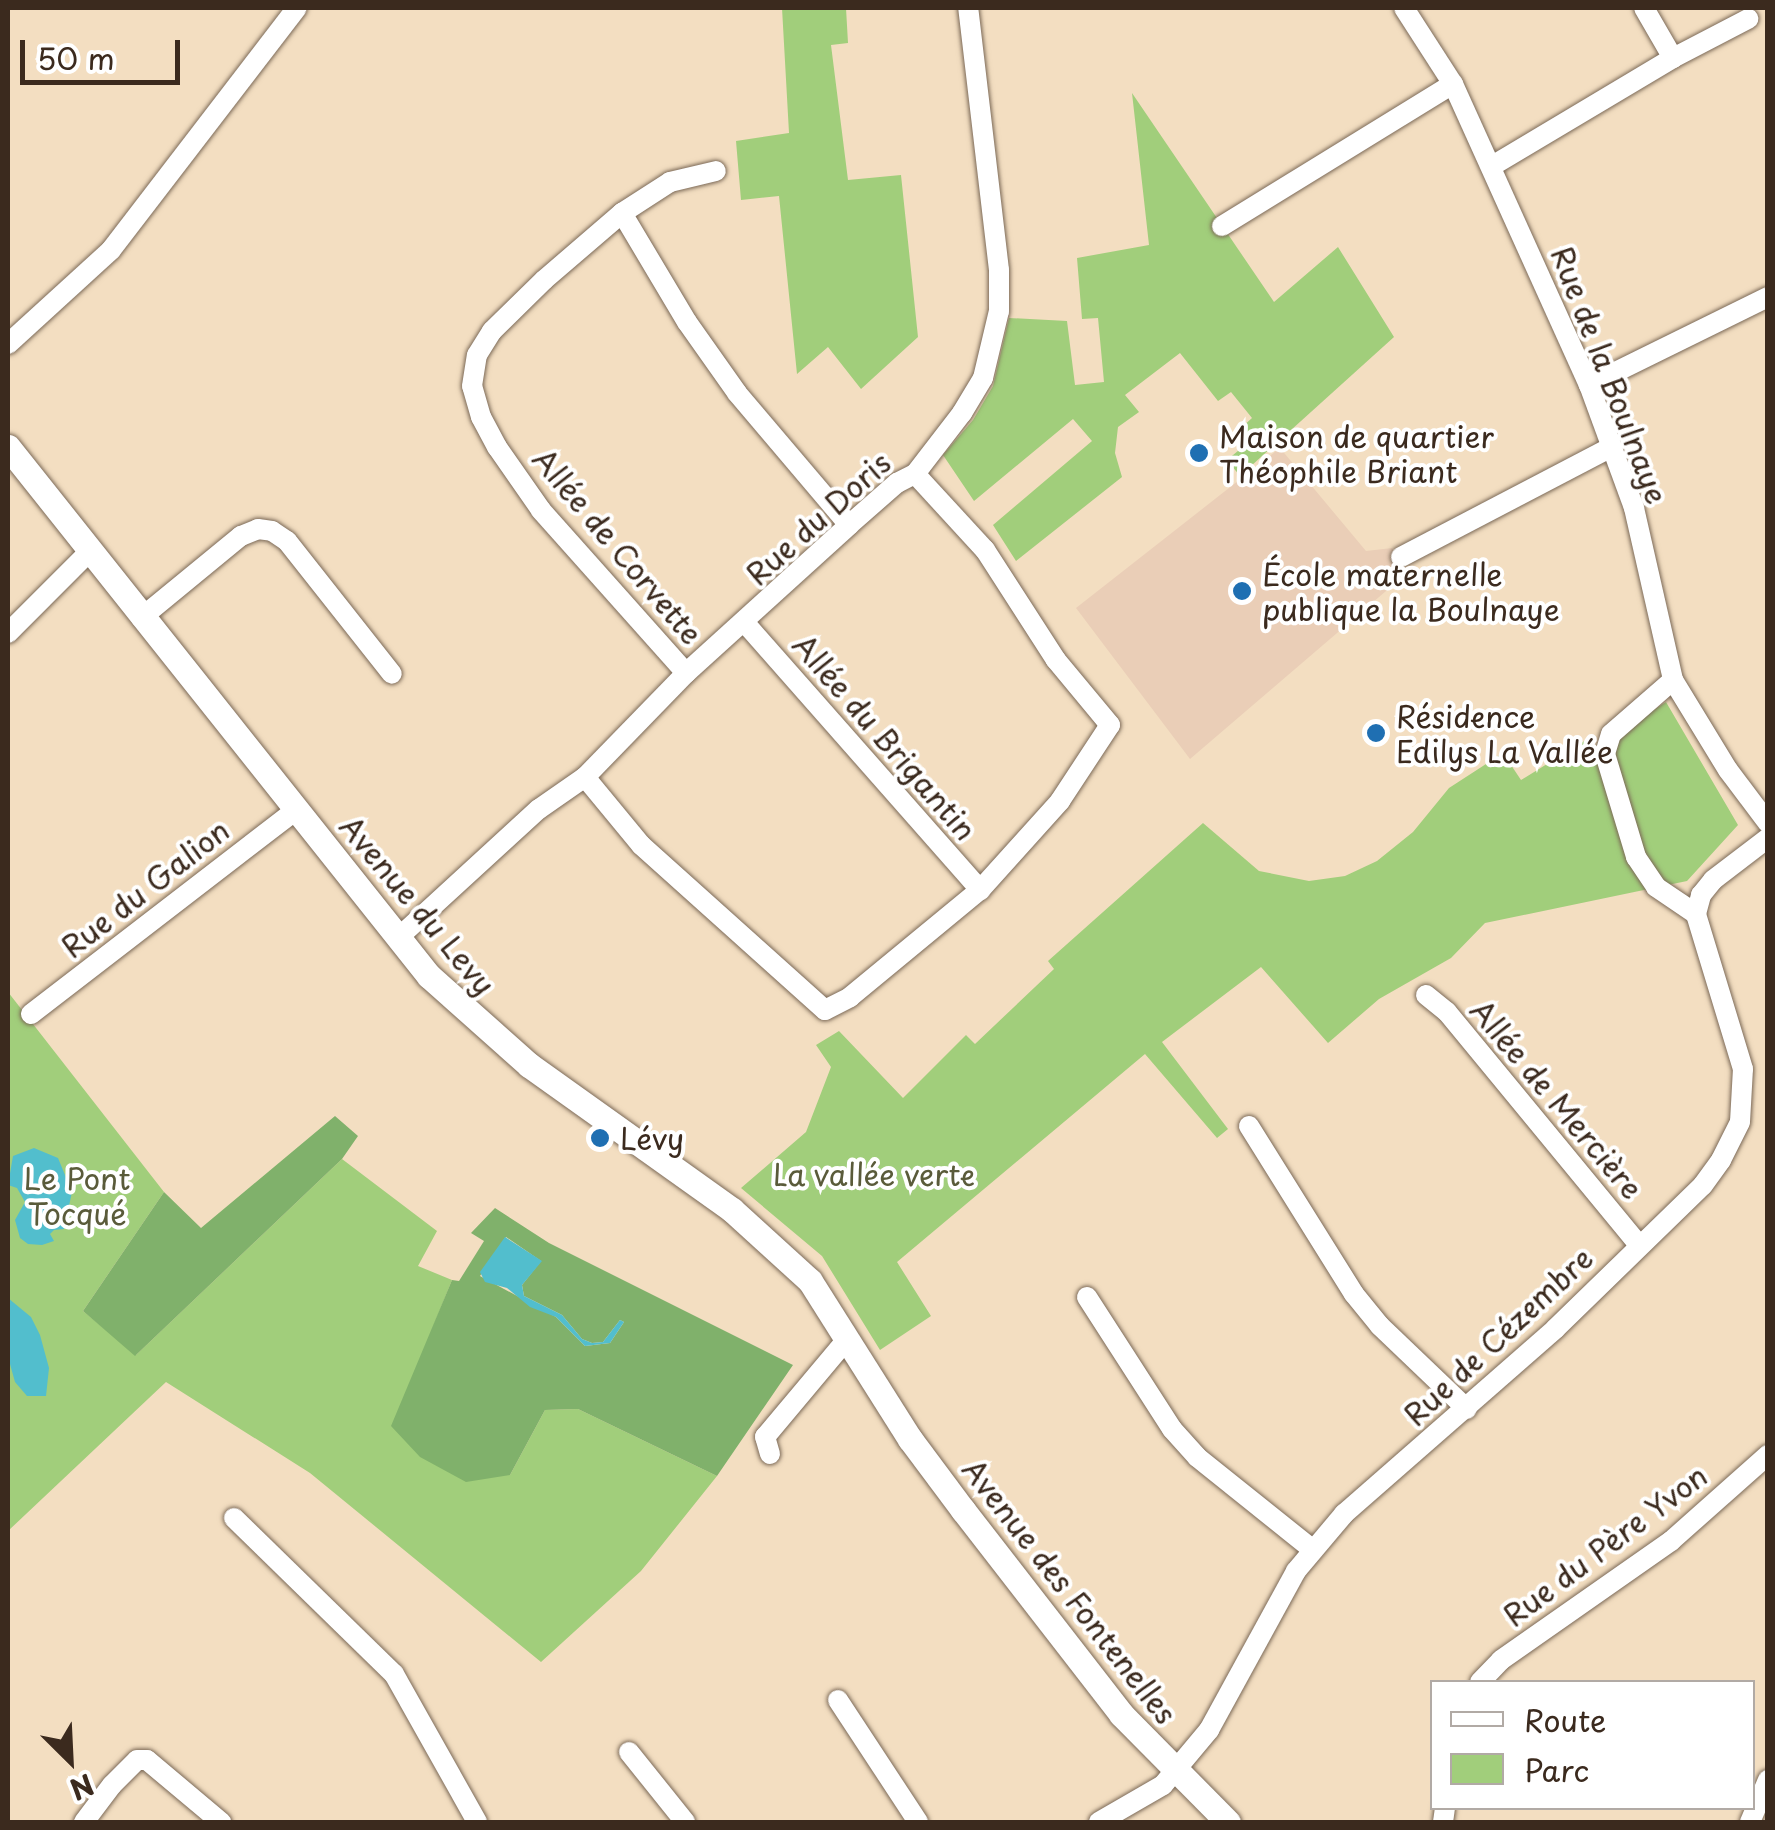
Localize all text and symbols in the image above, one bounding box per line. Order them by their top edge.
scale bar [25,20,185,82]
text: 50 m [37,35,115,80]
street label: Rue de la Boulnaye [1543,239,1677,511]
place label: Maison de quartier Théophile Briant [1219,418,1494,488]
street label: Allée de Corvette [525,440,711,652]
marker: Maison de quartier Théophile Briant [1188,442,1210,464]
street label: Rue du Doris [737,443,899,593]
place label: École maternelle publique la Boulnaye [1262,556,1561,626]
marker: École maternelle publique la Boulnaye [1231,580,1253,602]
street label: Allée du Brigantin [784,625,986,849]
place label: Résidence Edilys La Vallée [1396,698,1619,768]
marker: Résidence Edilys La Vallée [1365,722,1387,744]
street label: Avenue du Levy [333,809,503,1001]
street label: Rue du Galion [53,811,237,965]
street label: Allée de Mercière [1461,990,1653,1208]
place label: Lévy [620,1120,684,1156]
marker: Lévy [589,1127,611,1149]
park label: La vallée verte [769,1156,979,1192]
park label: Le Pont Tocqué [24,1160,130,1230]
street label: Rue de Cézembre [1395,1238,1601,1434]
street label: Avenue des Fontenelles [955,1451,1185,1731]
street label: Rue du Père Yvon [1494,1455,1716,1635]
legend [1430,1680,1755,1810]
text: Route [1524,1697,1606,1742]
north arrow [20,1710,120,1810]
text: Parc [1524,1747,1589,1792]
text: N [64,1764,101,1812]

